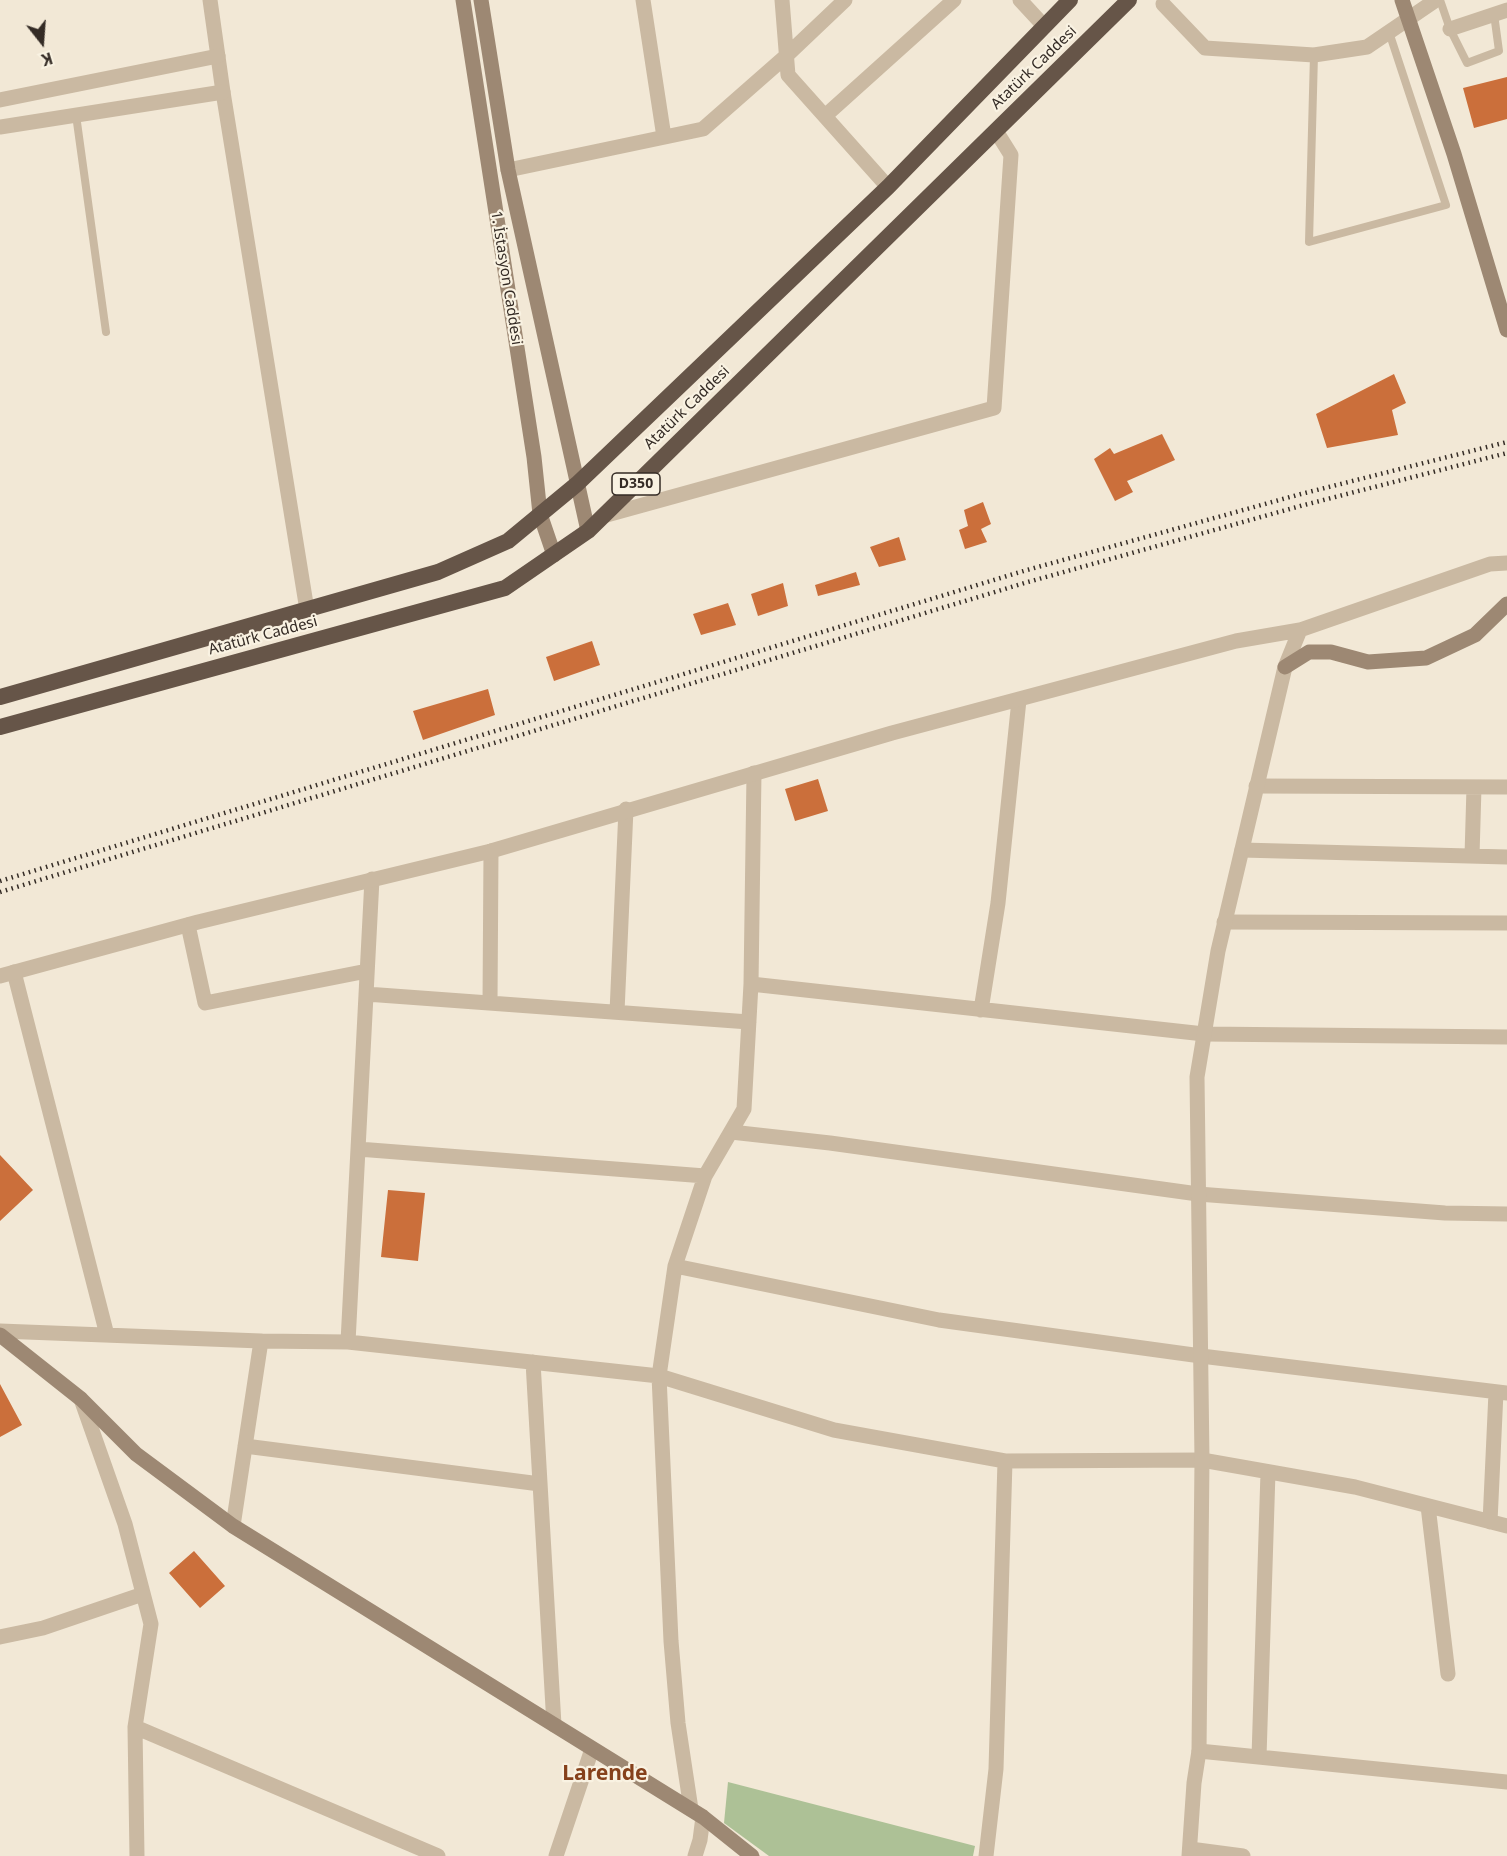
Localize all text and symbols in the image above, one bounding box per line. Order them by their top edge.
north arrow [12,12,72,72]
street label: Atatürk Caddesi [987,23,1081,113]
text: K [39,47,56,71]
street label: 1. İstasyon Caddesi [487,210,525,346]
street label: Atatürk Caddesi [640,363,734,453]
road number: D350 [612,473,660,495]
street label: Atatürk Caddesi [207,613,319,659]
district label: Larende [562,1761,648,1787]

